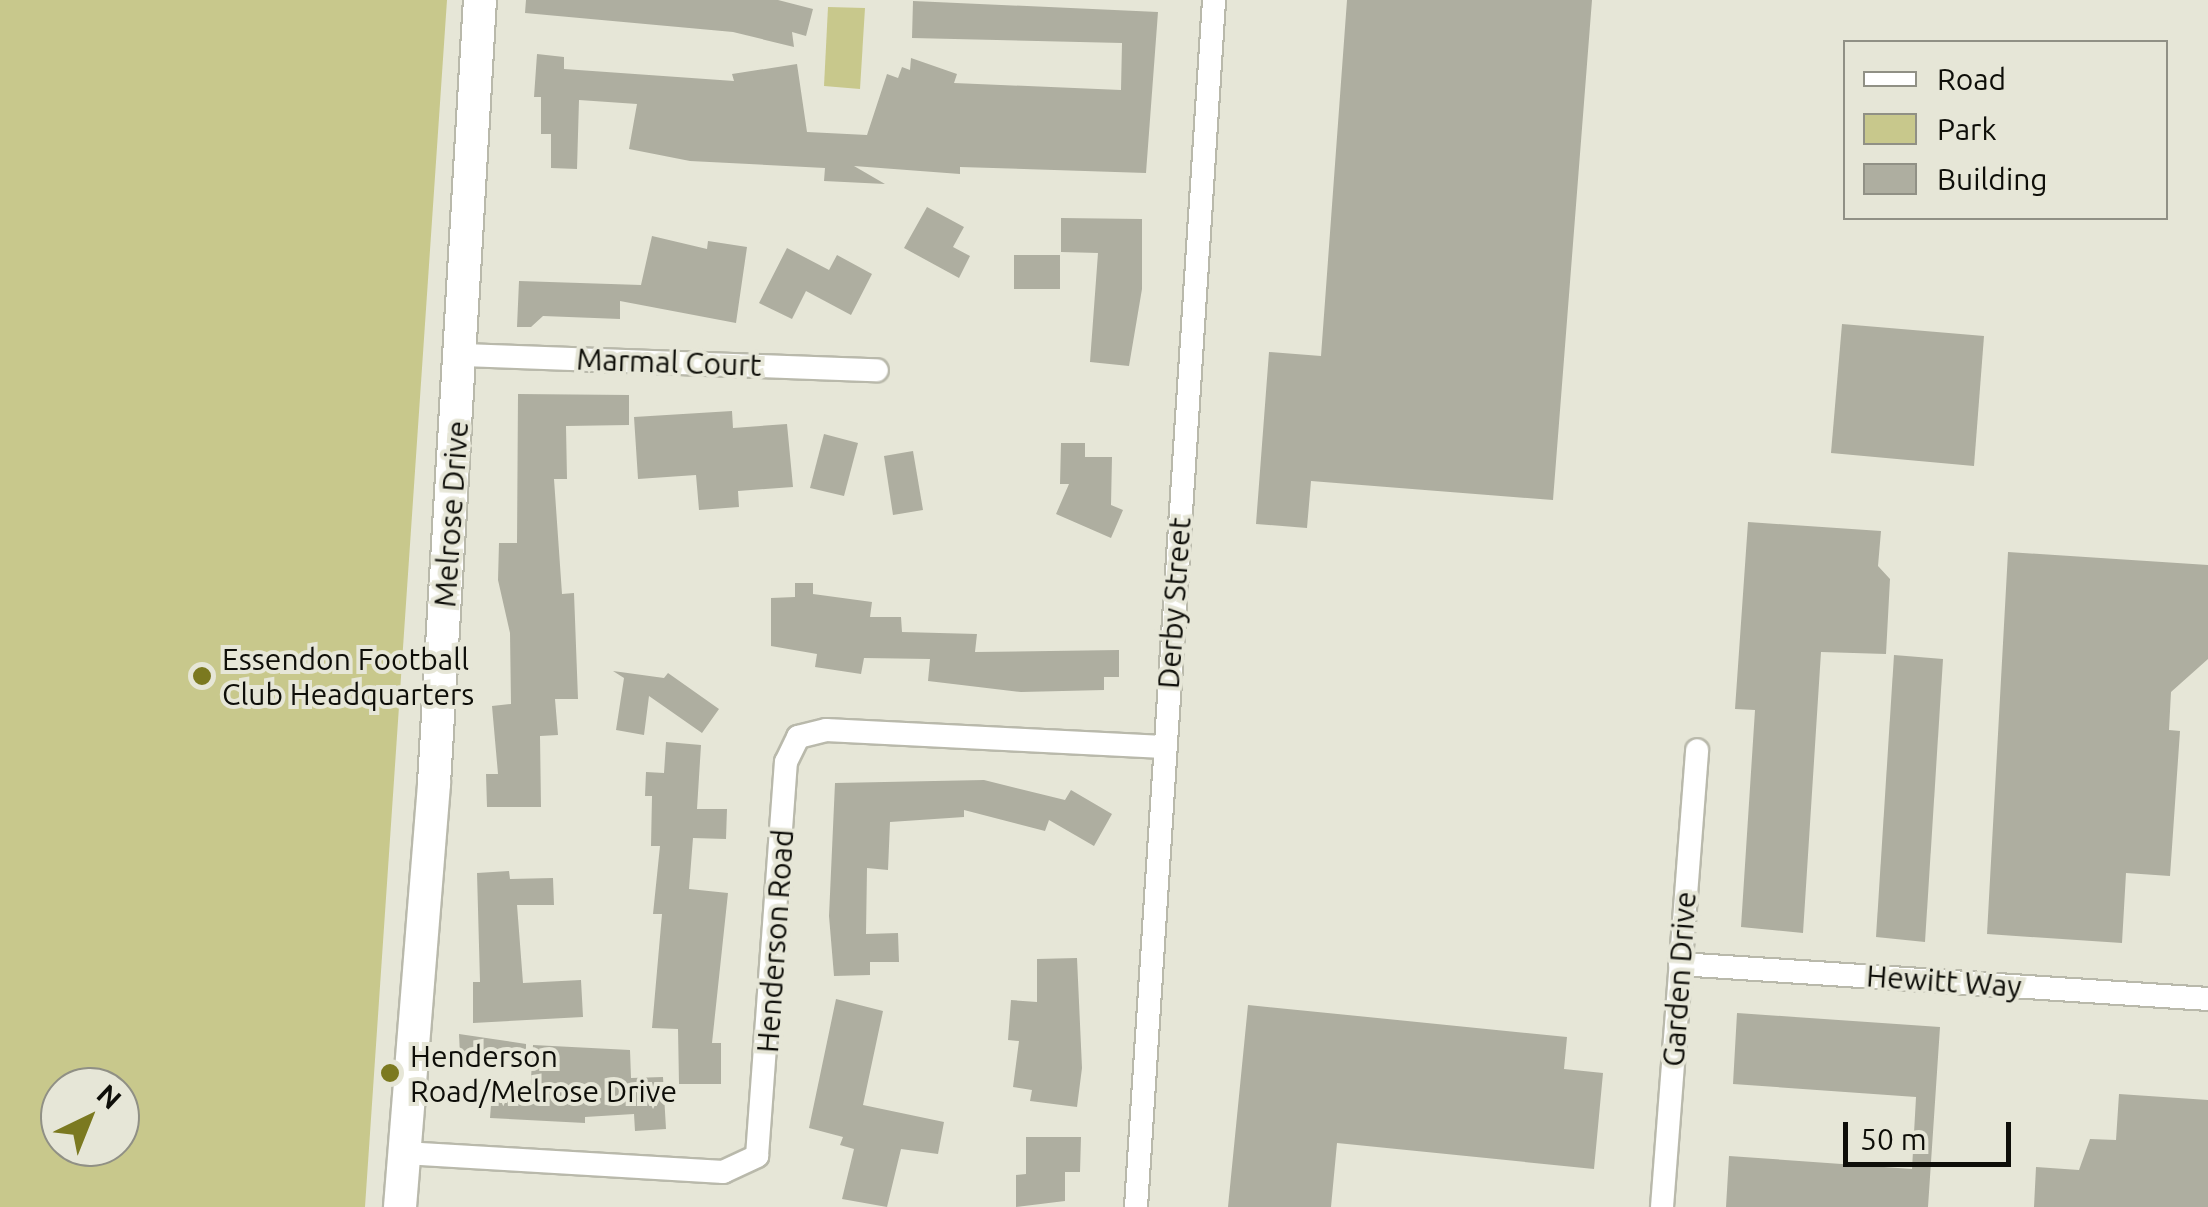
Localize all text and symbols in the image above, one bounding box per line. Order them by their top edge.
legend [1843,40,2168,220]
text: Road [1937,62,2006,96]
text: Park [1937,112,1997,146]
text: Building [1937,162,2048,196]
street label: Marmal Court [576,341,762,383]
street label: Melrose Drive [427,420,475,608]
street label: Derby Street [1150,516,1198,690]
place label: Essendon Football Club Headquarters [222,641,474,712]
marker: Essendon Football Club Headquarters [191,665,213,687]
street label: Henderson Road [749,828,801,1054]
street label: Garden Drive [1655,890,1703,1068]
street label: Hewitt Way [1865,958,2023,1004]
place label: Henderson Road/Melrose Drive [410,1038,677,1108]
marker: Henderson Road/Melrose Drive [379,1062,401,1084]
north arrow [40,1067,140,1167]
text: N [91,1078,128,1115]
scale bar [1848,1102,2016,1164]
text: 50 m [1860,1122,1927,1156]

